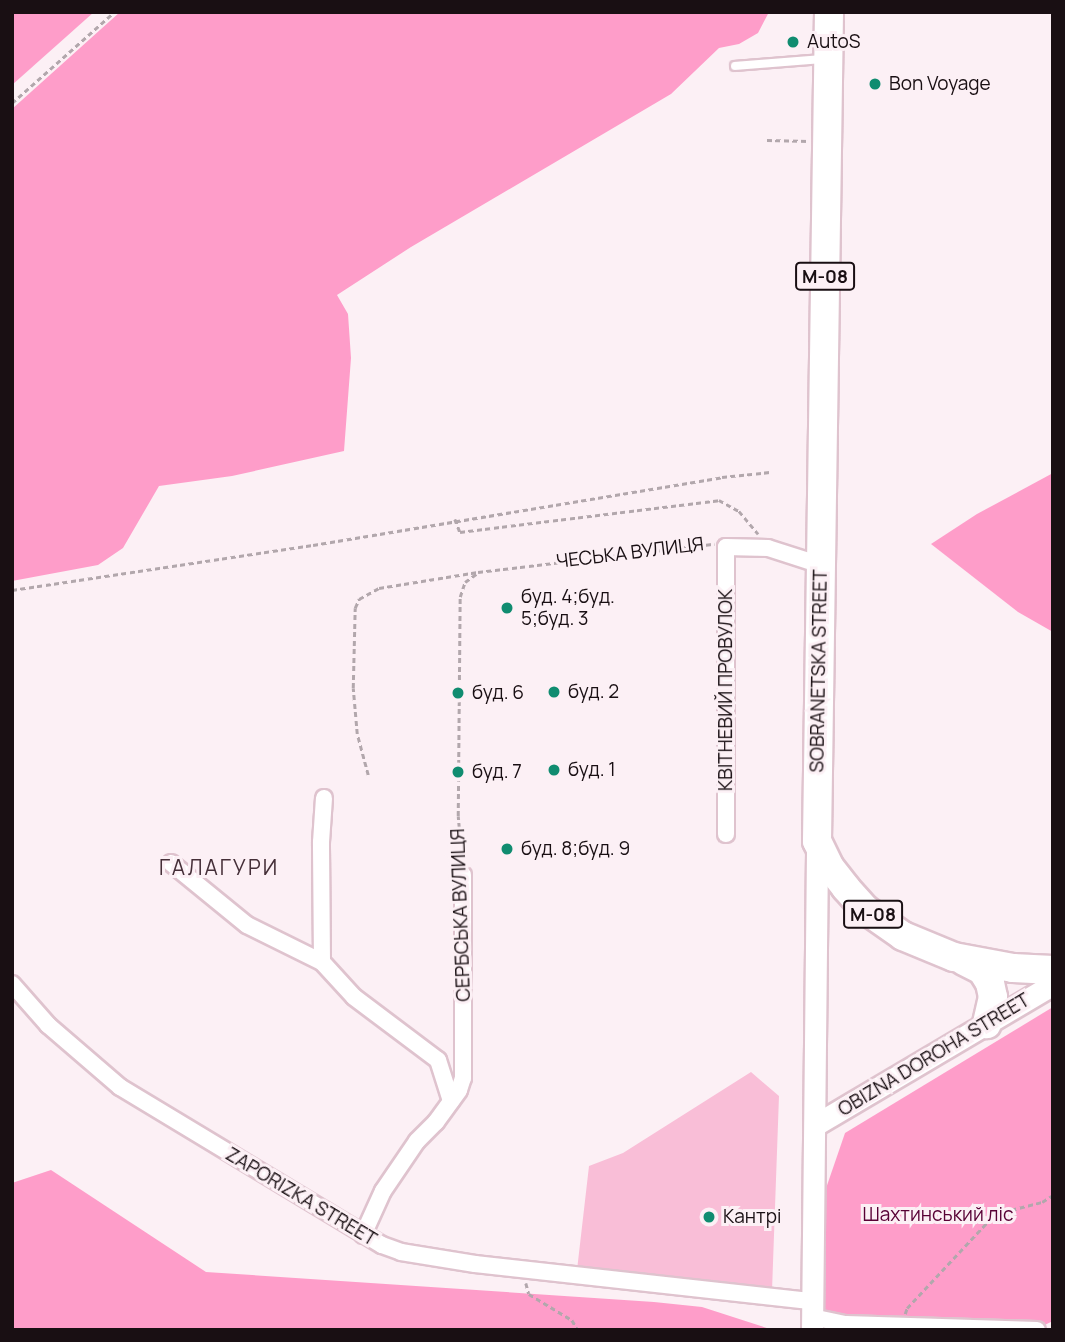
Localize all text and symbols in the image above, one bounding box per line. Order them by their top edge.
place label: AutoS [807,31,861,53]
marker: AutoS [785,34,801,50]
place label: Bon Voyage [889,73,991,95]
marker: Bon Voyage [867,76,883,92]
road number: М-08 [794,262,856,290]
street label: ЧЕСЬКА ВУЛИЦЯ [555,533,705,573]
street label: SOBRANETSKA STREET [806,569,832,773]
place label: буд. 4;буд. 5;буд. 3 [521,586,615,630]
street label: КВІТНЕВИЙ ПРОВУЛОК [715,589,737,791]
marker: буд. 4;буд. 5;буд. 3 [499,600,515,616]
place label: буд. 2 [568,681,619,703]
place label: буд. 6 [472,682,524,704]
marker: буд. 2 [546,684,562,700]
marker: буд. 6 [450,685,466,701]
place label: буд. 1 [568,759,616,781]
place label: буд. 7 [472,761,522,783]
marker: буд. 1 [546,762,562,778]
marker: буд. 7 [450,764,466,780]
street label: СЕРБСЬКА ВУЛИЦЯ [447,828,475,1002]
place label: буд. 8;буд. 9 [521,838,630,860]
marker: буд. 8;буд. 9 [499,841,515,857]
district label: ГАЛАГУРИ [160,854,278,880]
road number: М-08 [842,900,904,929]
street label: OBIZNA DOROHA STREET [834,989,1034,1121]
street label: ZAPORIZKA STREET [221,1143,381,1251]
park label: Шахтинський ліс [863,1204,1013,1226]
place label: Кантрі [723,1206,781,1228]
marker: Кантрі [701,1209,717,1225]

